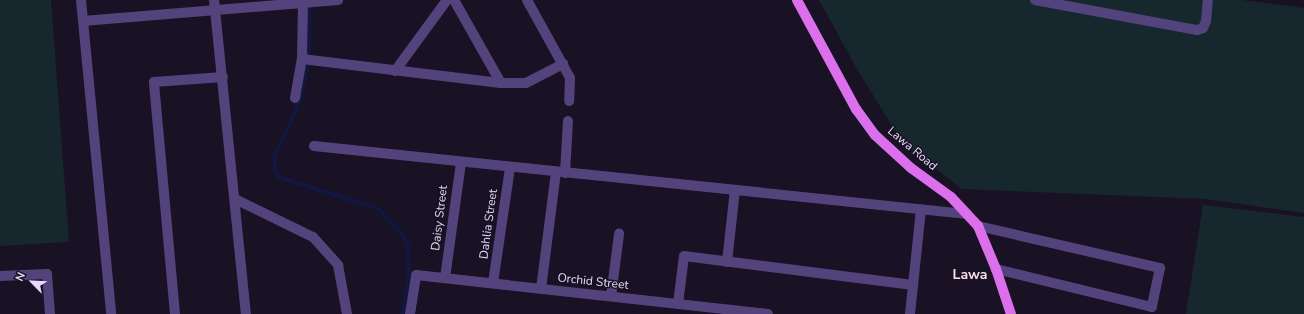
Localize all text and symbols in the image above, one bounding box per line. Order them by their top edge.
street label: Lawa Road [884,124,940,174]
street label: Daisy Street [429,185,451,251]
street label: Dahlia Street [477,188,501,260]
north arrow [12,262,52,302]
district label: Lawa [953,267,987,283]
text: N [12,270,29,284]
street label: Orchid Street [557,271,629,293]

